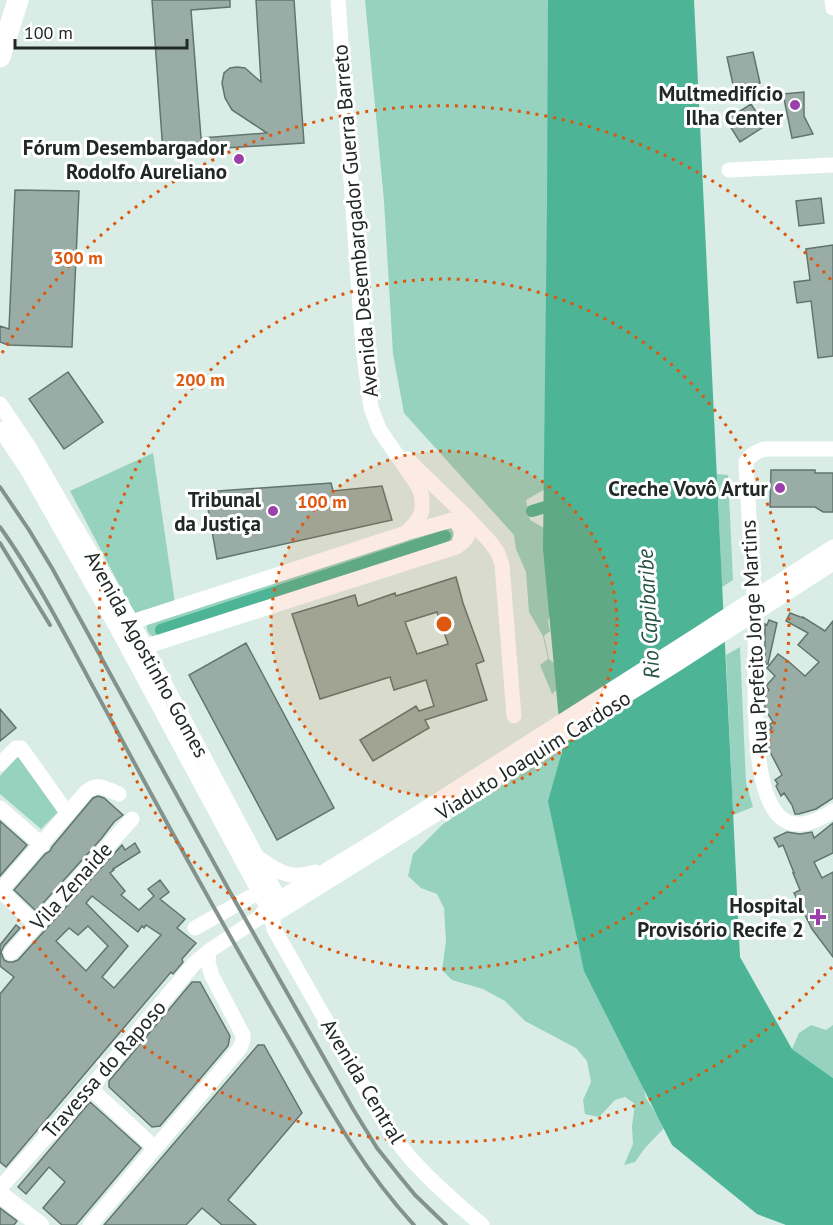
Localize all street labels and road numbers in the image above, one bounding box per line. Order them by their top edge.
street label: Avenida Desembargador Guerra Barreto [326,43,384,399]
street label: Rua Prefeito Jorge Martins [734,519,774,755]
street label: Avenida Agostinho Gomes [79,546,215,762]
street label: Viaduto Joaquim Cardoso [430,684,635,827]
street label: Vila Zenaide [24,836,118,937]
street label: Travessa do Raposo [36,994,172,1144]
street label: Avenida Central [315,1014,411,1148]

